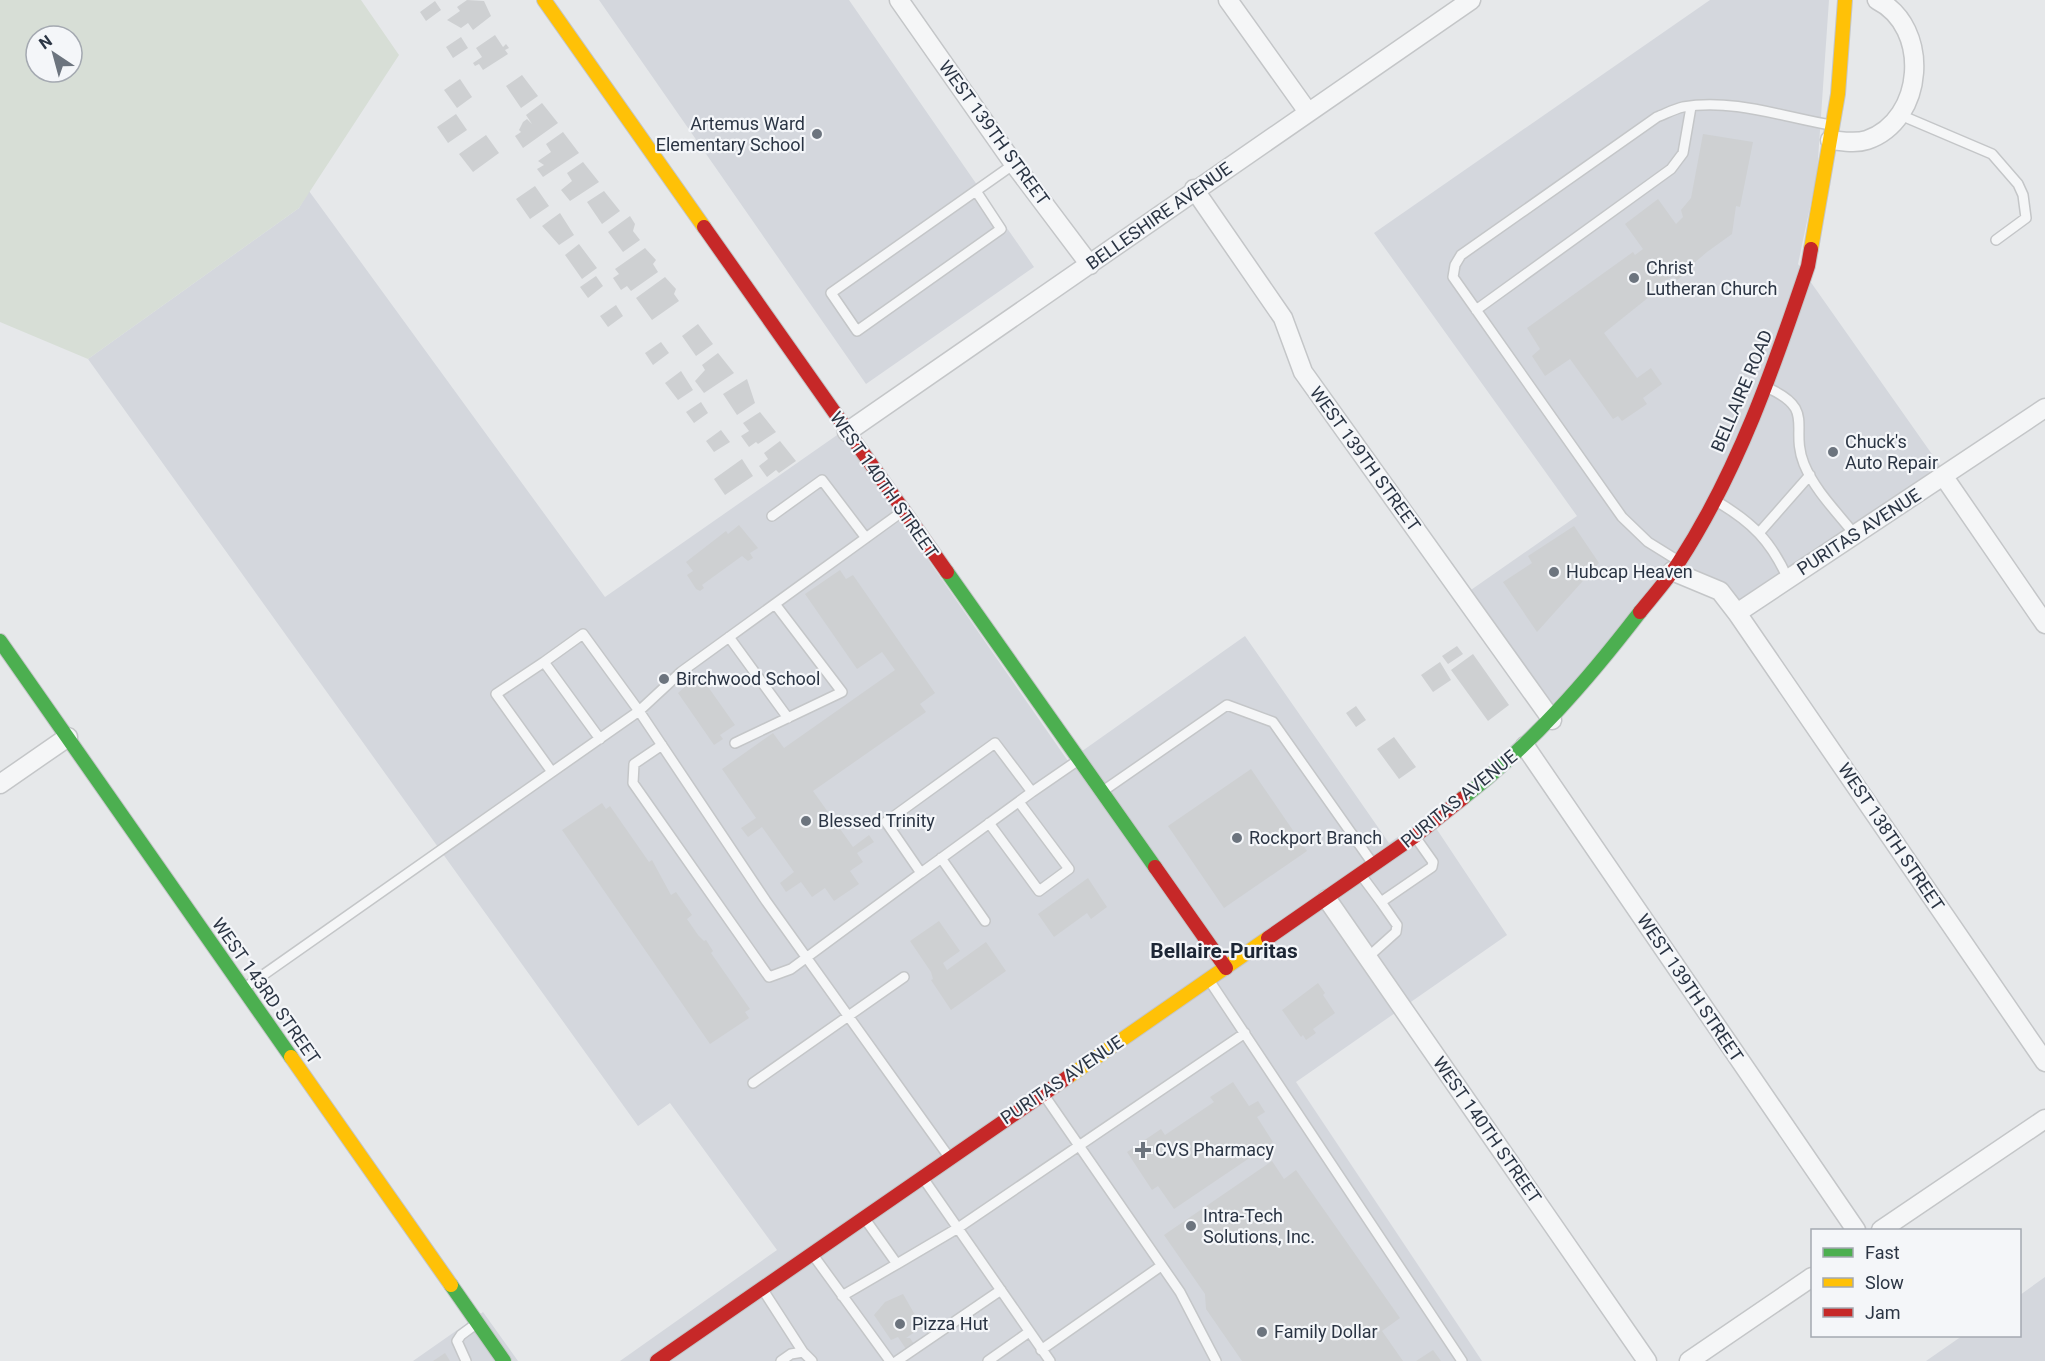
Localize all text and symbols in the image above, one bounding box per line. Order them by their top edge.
north arrow [24,24,84,84]
text: N [35,31,56,53]
street label: WEST 139TH STREET [935,56,1054,209]
place label: Artemus Ward Elementary School [656,113,805,155]
marker: Artemus Ward Elementary School [810,127,824,141]
street label: BELLESHIRE AVENUE [1082,157,1235,274]
place label: Christ Lutheran Church [1646,257,1777,299]
marker: Christ Lutheran Church [1627,271,1641,285]
street label: BELLAIRE ROAD [1706,327,1777,455]
street label: WEST 139TH STREET [1306,382,1425,535]
street label: WEST 140TH STREET [826,407,943,562]
place label: Chuck's Auto Repair [1845,431,1938,473]
marker: Chuck's Auto Repair [1826,445,1840,459]
street label: PURITAS AVENUE [1793,484,1924,579]
place label: Hubcap Heaven [1566,561,1693,582]
marker: Hubcap Heaven [1547,565,1561,579]
place label: Birchwood School [676,668,820,689]
marker: Birchwood School [657,672,671,686]
street label: PURITAS AVENUE [1396,745,1521,852]
street label: WEST 138TH STREET [1834,759,1949,915]
place label: Blessed Trinity [818,810,935,831]
marker: Blessed Trinity [799,814,813,828]
place label: Rockport Branch [1249,827,1382,848]
marker: Rockport Branch [1230,831,1244,845]
street label: WEST 139TH STREET [1633,910,1748,1066]
street label: WEST 143RD STREET [208,914,325,1068]
district label: Bellaire-Puritas [1150,939,1298,963]
street label: PURITAS AVENUE [997,1031,1127,1128]
street label: WEST 140TH STREET [1429,1052,1546,1207]
place label: CVS Pharmacy [1155,1139,1274,1160]
marker: CVS Pharmacy [1136,1143,1150,1157]
place label: Intra-Tech Solutions, Inc. [1203,1205,1315,1247]
marker: Intra-Tech Solutions, Inc. [1184,1219,1198,1233]
legend [1811,1229,2021,1337]
text: Fast [1865,1242,1900,1263]
text: Slow [1865,1272,1904,1293]
text: Jam [1865,1302,1901,1323]
place label: Pizza Hut [912,1313,989,1334]
marker: Pizza Hut [893,1317,907,1331]
place label: Family Dollar [1274,1321,1378,1342]
marker: Family Dollar [1255,1325,1269,1339]

